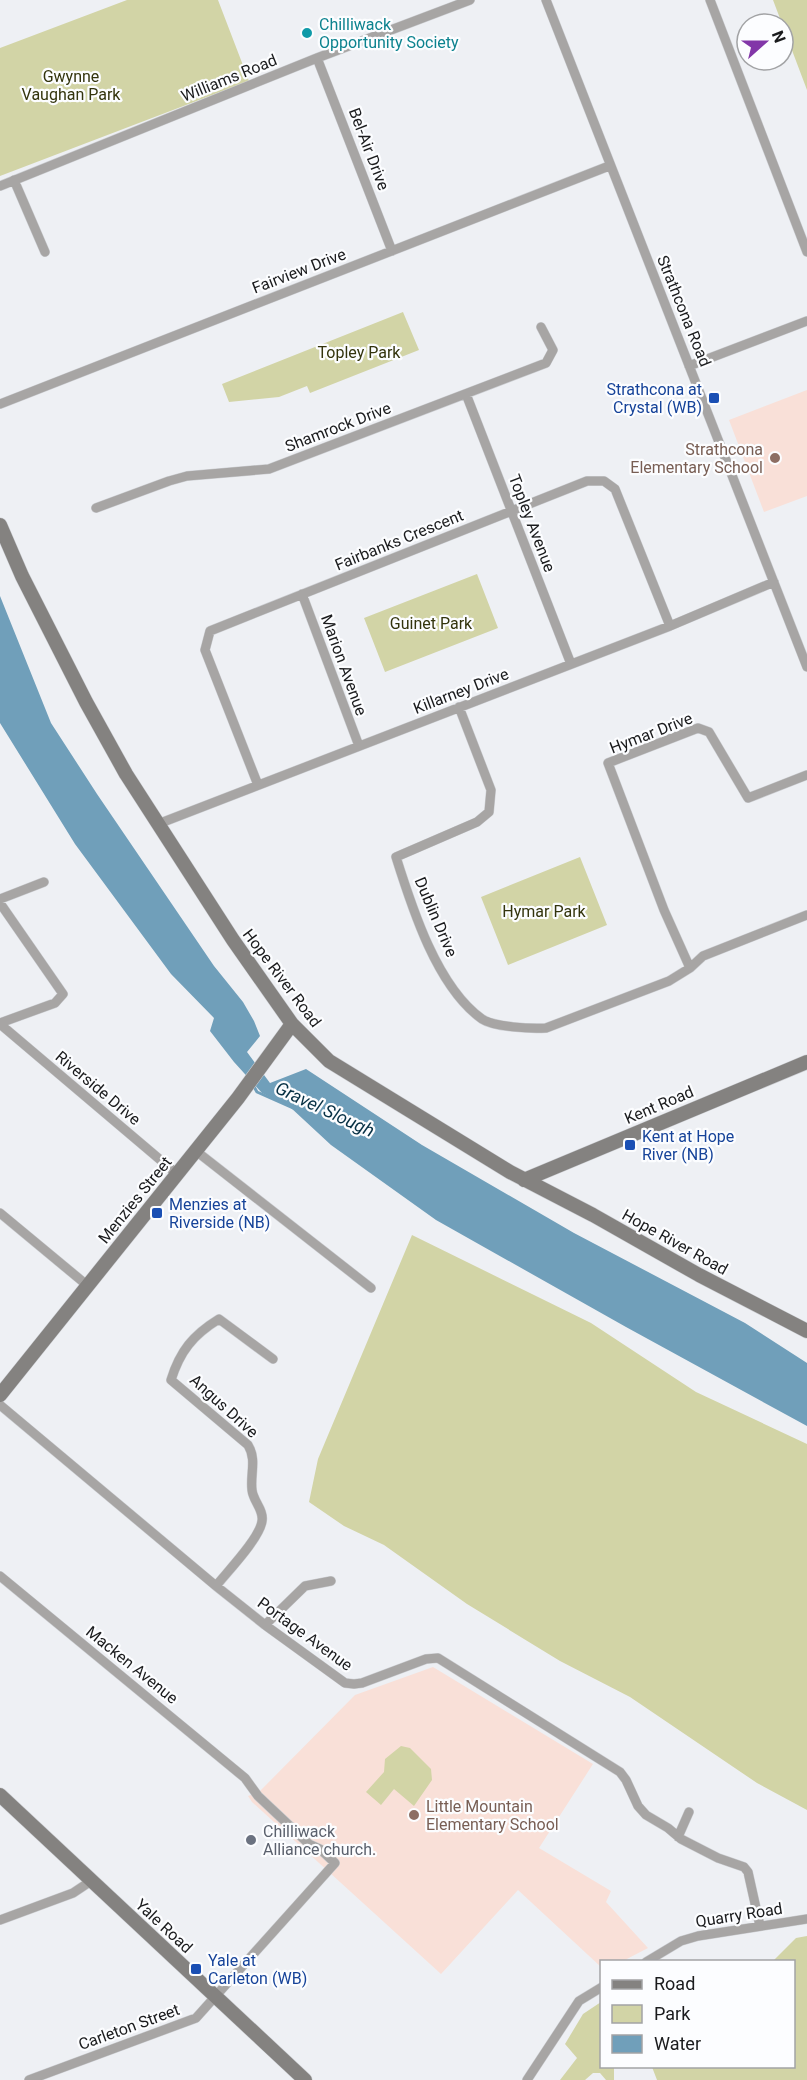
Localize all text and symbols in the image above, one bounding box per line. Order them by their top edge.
north arrow [735,12,795,72]
place label: Chilliwack Opportunity Society [319,15,459,52]
marker: Chilliwack Opportunity Society [300,26,314,40]
text: N [768,28,789,45]
street label: Williams Road [178,50,280,106]
park label: Gwynne Vaughan Park [22,67,121,104]
street label: Bel-Air Drive [345,105,393,193]
street label: Fairview Drive [249,244,349,298]
street label: Strathcona Road [653,253,715,369]
park label: Topley Park [318,343,401,362]
place label: Strathcona at Crystal (WB) [606,380,702,417]
marker: Strathcona at Crystal (WB) [707,391,721,405]
street label: Shamrock Drive [282,398,394,456]
place label: Strathcona Elementary School [630,440,763,477]
marker: Strathcona Elementary School [768,451,782,465]
street label: Topley Avenue [505,472,559,574]
street label: Fairbanks Crescent [332,506,466,574]
street label: Marion Avenue [317,612,371,718]
park label: Guinet Park [390,614,473,633]
street label: Killarney Drive [411,664,511,718]
street label: Hymar Drive [607,709,695,757]
street label: Dublin Drive [411,874,461,960]
park label: Hymar Park [502,902,587,921]
street label: Hope River Road [239,925,325,1031]
street label: Riverside Drive [52,1047,144,1129]
water label: Gravel Slough [272,1077,378,1141]
street label: Kent Road [622,1082,696,1128]
place label: Kent at Hope River (NB) [642,1127,734,1164]
marker: Kent at Hope River (NB) [623,1138,637,1152]
street label: Menzies Street [94,1153,176,1247]
place label: Menzies at Riverside (NB) [169,1195,270,1232]
street label: Hope River Road [619,1205,731,1279]
marker: Menzies at Riverside (NB) [150,1206,164,1220]
street label: Angus Drive [186,1370,262,1442]
street label: Portage Avenue [254,1593,356,1675]
street label: Macken Avenue [82,1622,182,1708]
place label: Little Mountain Elementary School [426,1797,559,1834]
marker: Little Mountain Elementary School [407,1808,421,1822]
place label: Chilliwack Alliance church. [263,1822,376,1859]
marker: Chilliwack Alliance church. [244,1833,258,1847]
street label: Yale Road [132,1895,196,1957]
street label: Quarry Road [694,1899,784,1931]
place label: Yale at Carleton (WB) [208,1951,307,1988]
legend [600,1960,795,2068]
marker: Yale at Carleton (WB) [189,1962,203,1976]
text: Road [654,1973,695,1994]
street label: Carleton Street [76,2000,182,2054]
text: Park [654,2003,691,2024]
text: Water [654,2033,701,2054]

